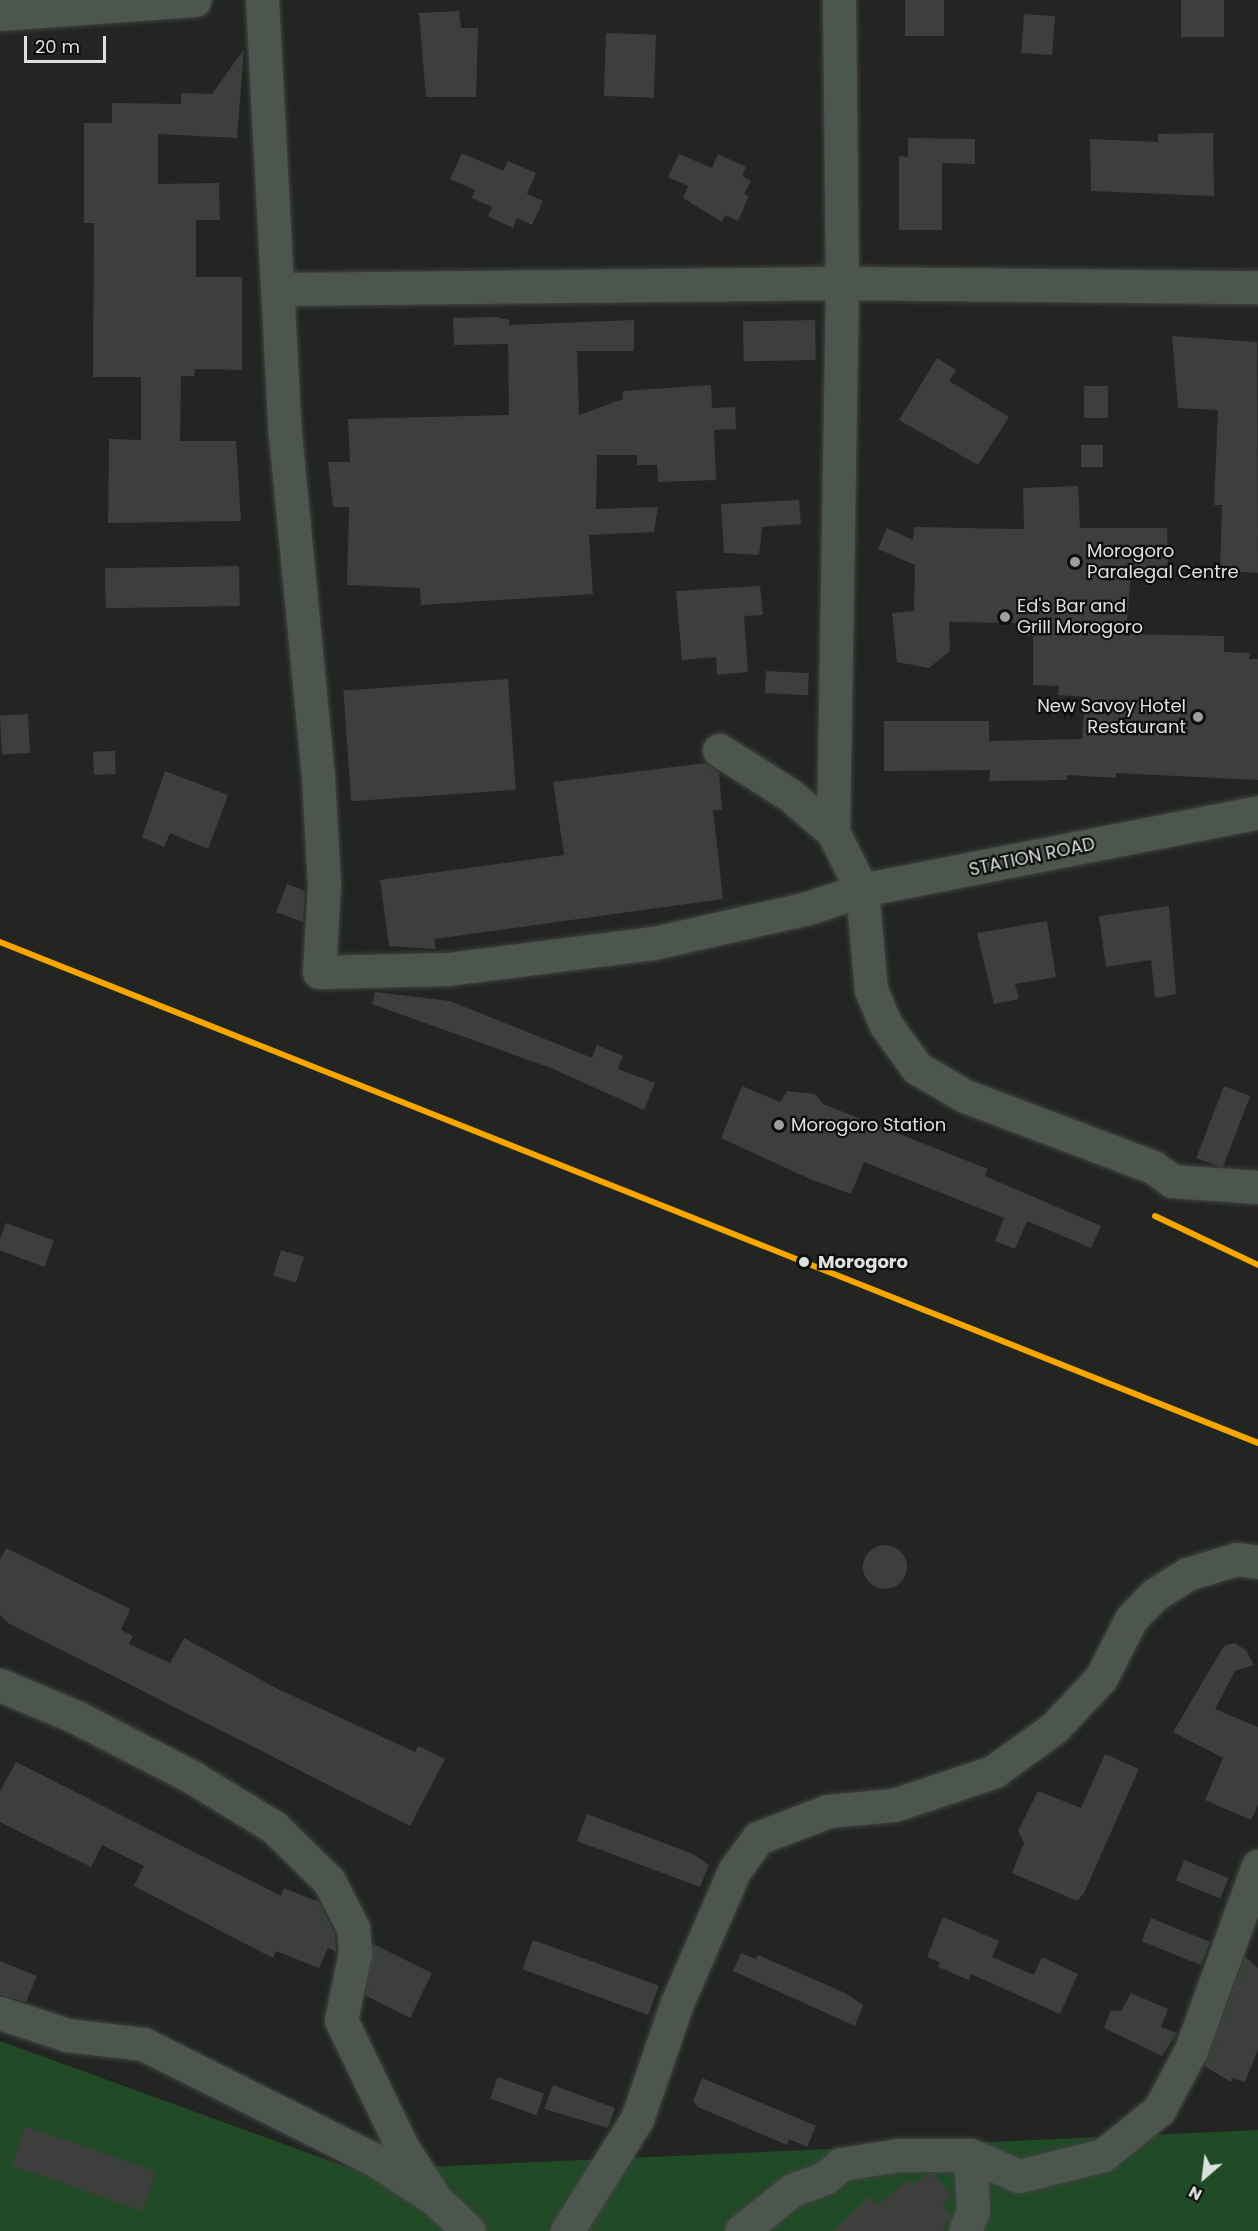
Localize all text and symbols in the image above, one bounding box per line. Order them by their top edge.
scale bar [27,24,110,62]
text: 20 m [35,34,80,59]
place label: Morogoro Paralegal Centre [1087,541,1239,584]
marker: Morogoro Paralegal Centre [1068,555,1082,569]
place label: Ed's Bar and Grill Morogoro [1017,596,1143,638]
marker: Ed's Bar and Grill Morogoro [998,610,1012,624]
place label: New Savoy Hotel Restaurant [1037,696,1186,738]
marker: New Savoy Hotel Restaurant [1191,710,1205,724]
street label: STATION ROAD [967,833,1097,881]
place label: Morogoro Station [791,1114,946,1136]
marker: Morogoro Station [772,1118,786,1132]
place label: Morogoro [818,1251,908,1273]
marker: Morogoro [795,1253,813,1271]
north arrow [1174,2147,1234,2207]
text: N [1185,2180,1206,2206]

